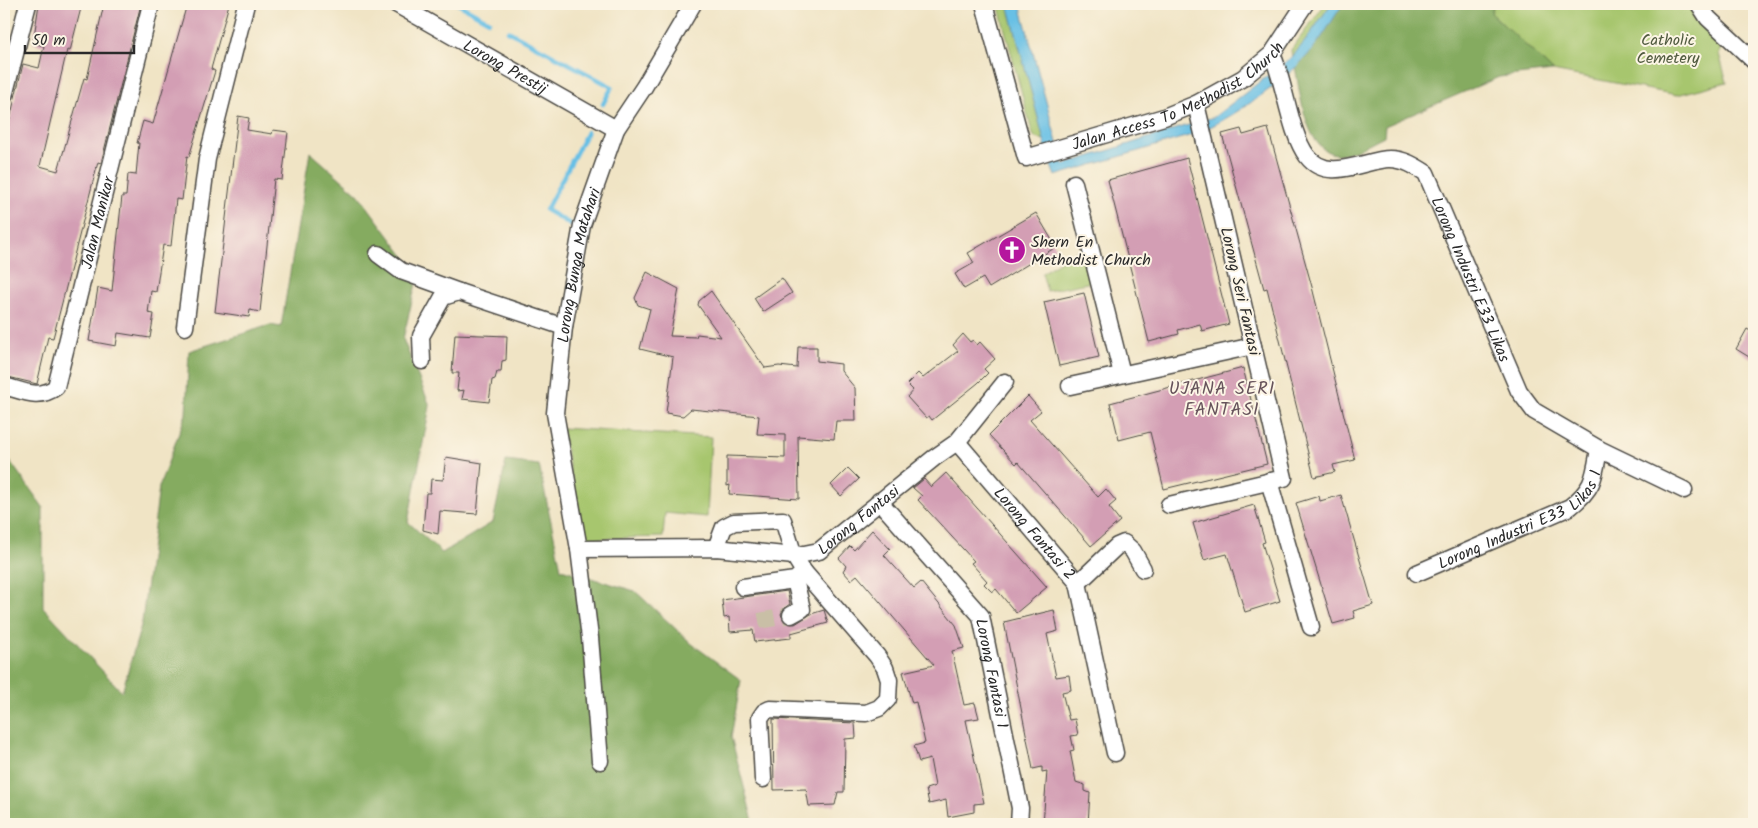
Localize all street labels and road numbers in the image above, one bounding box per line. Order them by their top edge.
street label: Lorong Prestij [458,34,552,102]
street label: Jalan Access To Methodist Church [1069,37,1291,158]
street label: Jalan Manikar [75,172,122,272]
street label: Lorong Bunga Matahari [551,184,609,344]
street label: Lorong Industri E33 Likas [1424,193,1516,366]
street label: Lorong Seri Fantasi [1213,225,1267,359]
street label: Lorong Industri E33 Likas 1 [1434,468,1609,577]
street label: Lorong Fantasi [812,479,907,562]
street label: Lorong Fantasi 2 [987,482,1081,586]
street label: Lorong Fantasi 1 [968,616,1014,730]

